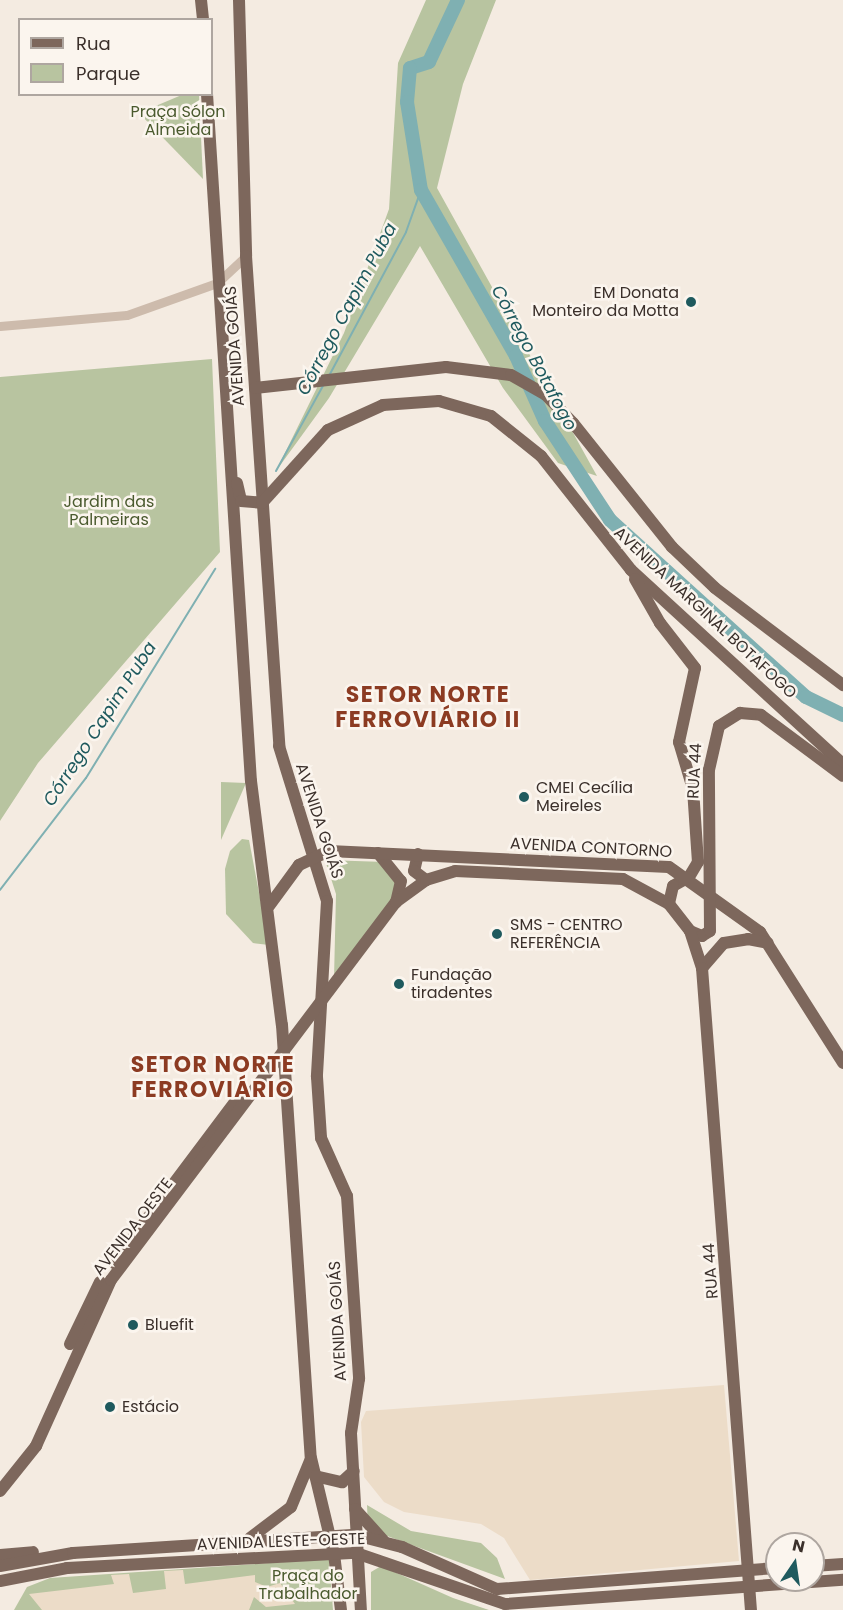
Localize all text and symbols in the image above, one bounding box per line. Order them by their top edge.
legend [18,18,213,96]
text: Rua [76,31,111,56]
text: Parque [76,61,140,86]
park label: Praça Sólon Almeida [131,102,225,140]
water label: Córrego Capim Puba [292,219,402,399]
water label: Córrego Botafogo [487,282,581,434]
place label: EM Donata Monteiro da Motta [532,283,679,321]
street label: AVENIDA GOIÁS [221,285,249,407]
marker: EM Donata Monteiro da Motta [684,295,698,309]
park label: Jardim das Palmeiras [64,492,154,530]
street label: AVENIDA MARGINAL BOTAFOGO [610,523,800,703]
water label: Córrego Capim Puba [39,638,161,810]
district label: SETOR NORTE FERROVIÁRIO II [335,681,521,732]
street label: RUA 44 [684,743,706,799]
street label: AVENIDA GOIÁS [291,761,347,881]
place label: CMEI Cecília Meireles [536,778,633,816]
marker: CMEI Cecília Meireles [517,790,531,804]
street label: AVENIDA CONTORNO [509,834,673,862]
place label: SMS - CENTRO REFERÊNCIA [510,915,623,953]
marker: SMS - CENTRO REFERÊNCIA [488,925,506,943]
place label: Fundação tiradentes [411,965,493,1003]
marker: Fundação tiradentes [392,977,406,991]
district label: SETOR NORTE FERROVIÁRIO [131,1051,295,1102]
street label: AVENIDA OESTE [89,1174,177,1280]
street label: RUA 44 [699,1243,723,1299]
street label: AVENIDA GOIÁS [325,1260,351,1382]
place label: Bluefit [145,1315,194,1335]
marker: Bluefit [126,1318,140,1332]
place label: Estácio [122,1397,179,1417]
marker: Estácio [103,1400,117,1414]
street label: AVENIDA LESTE-OESTE [196,1529,366,1555]
north arrow [765,1532,825,1592]
text: N [790,1533,807,1558]
park label: Praça do Trabalhador [258,1566,358,1604]

